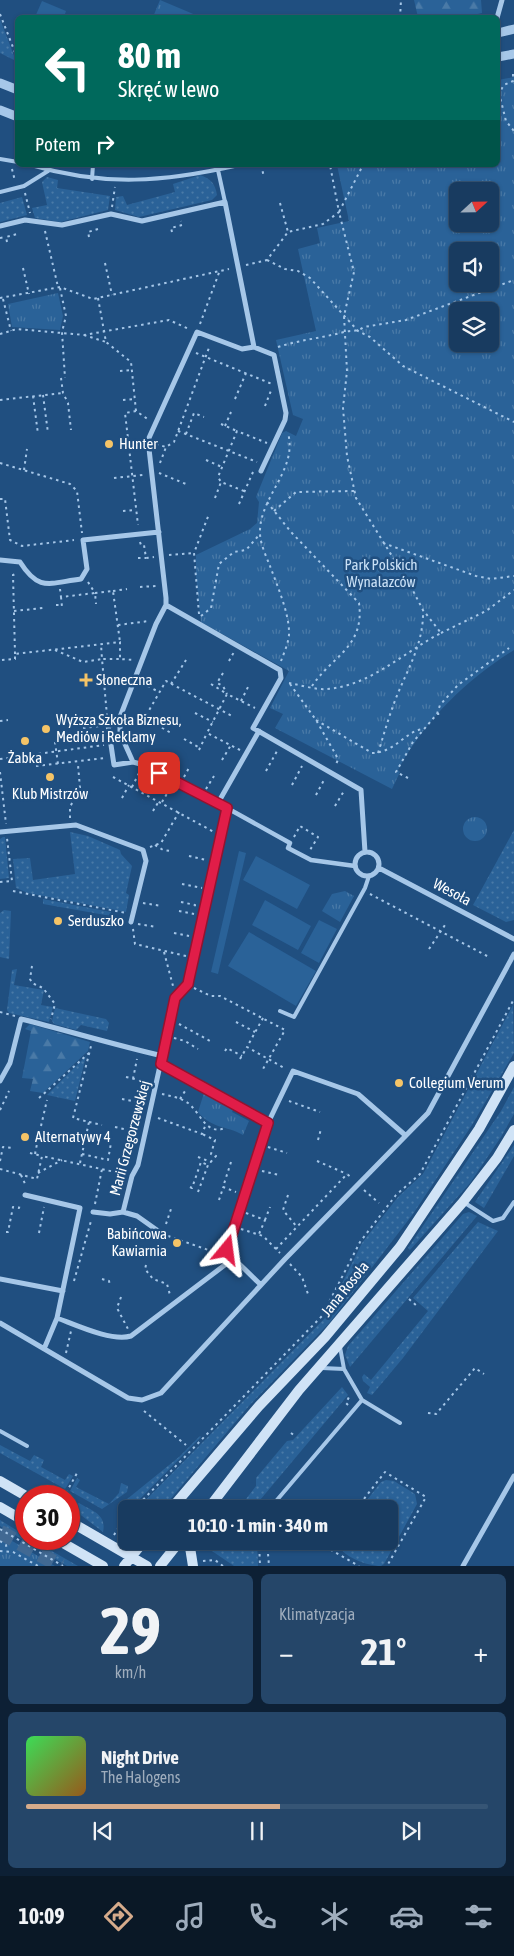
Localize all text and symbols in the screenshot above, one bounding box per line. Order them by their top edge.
icon: left [35,35,100,100]
text: 80 m [118,35,181,75]
text: Skręć w lewo [118,76,219,102]
icon: right [91,130,119,158]
text: Potem [35,133,81,155]
north arrow [449,182,499,232]
map controls [449,182,499,352]
button: sound [449,242,499,292]
button: layers [449,302,499,352]
place label: Hunter [119,435,158,452]
marker: Hunter [103,438,115,450]
park label: Park Polskich Wynalazców [344,556,418,590]
place label: Słoneczna [96,671,152,688]
marker: Słoneczna [80,674,92,686]
place label: Wyższa Szkoła Biznesu, Mediów i Reklamy [56,711,182,745]
marker: Wyższa Szkoła Biznesu, Mediów i Reklamy [40,723,52,735]
marker: Żabka [19,735,31,747]
place label: Żabka [8,749,42,766]
pin [138,752,180,794]
icon: arrive [145,759,173,787]
marker: Klub Mistrzów [44,771,56,783]
place label: Klub Mistrzów [12,785,88,802]
street label: Wesoła [430,875,474,909]
place label: Serduszko [68,912,124,929]
marker: Serduszko [52,915,64,927]
place label: Collegium Verum [409,1074,504,1091]
marker: Collegium Verum [393,1077,405,1089]
street label: Marii Grzegorzewskiej [106,1078,153,1197]
place label: Alternatywy 4 [35,1128,111,1145]
marker: Alternatywy 4 [19,1131,31,1143]
position arrow [200,1223,252,1275]
place label: Babińcowa Kawiarnia [107,1225,167,1259]
marker: Babińcowa Kawiarnia [171,1237,183,1249]
street label: Jana Rosoła [317,1258,372,1320]
speed limit sign: 30 [15,1485,80,1550]
text: 10:10 · 1 min · 340 m [188,1514,328,1536]
text: 29 [100,1593,161,1668]
text: Klimatyzacja [279,1605,355,1623]
text: 21° [360,1630,407,1673]
text: − [279,1636,294,1668]
text: + [473,1636,488,1668]
text: km/h [115,1663,146,1681]
text: Night Drive [101,1746,179,1768]
text: The Halogens [101,1768,181,1786]
icon: previous [89,1817,117,1845]
icon: pause [243,1817,271,1845]
icon: next [397,1817,425,1845]
icon: directions [101,1899,136,1934]
icon: music [173,1899,208,1934]
icon: phone [245,1899,280,1934]
icon: climate [317,1899,352,1934]
icon: car [389,1899,424,1934]
icon: filters [461,1899,496,1934]
text: 10:09 [18,1903,65,1929]

